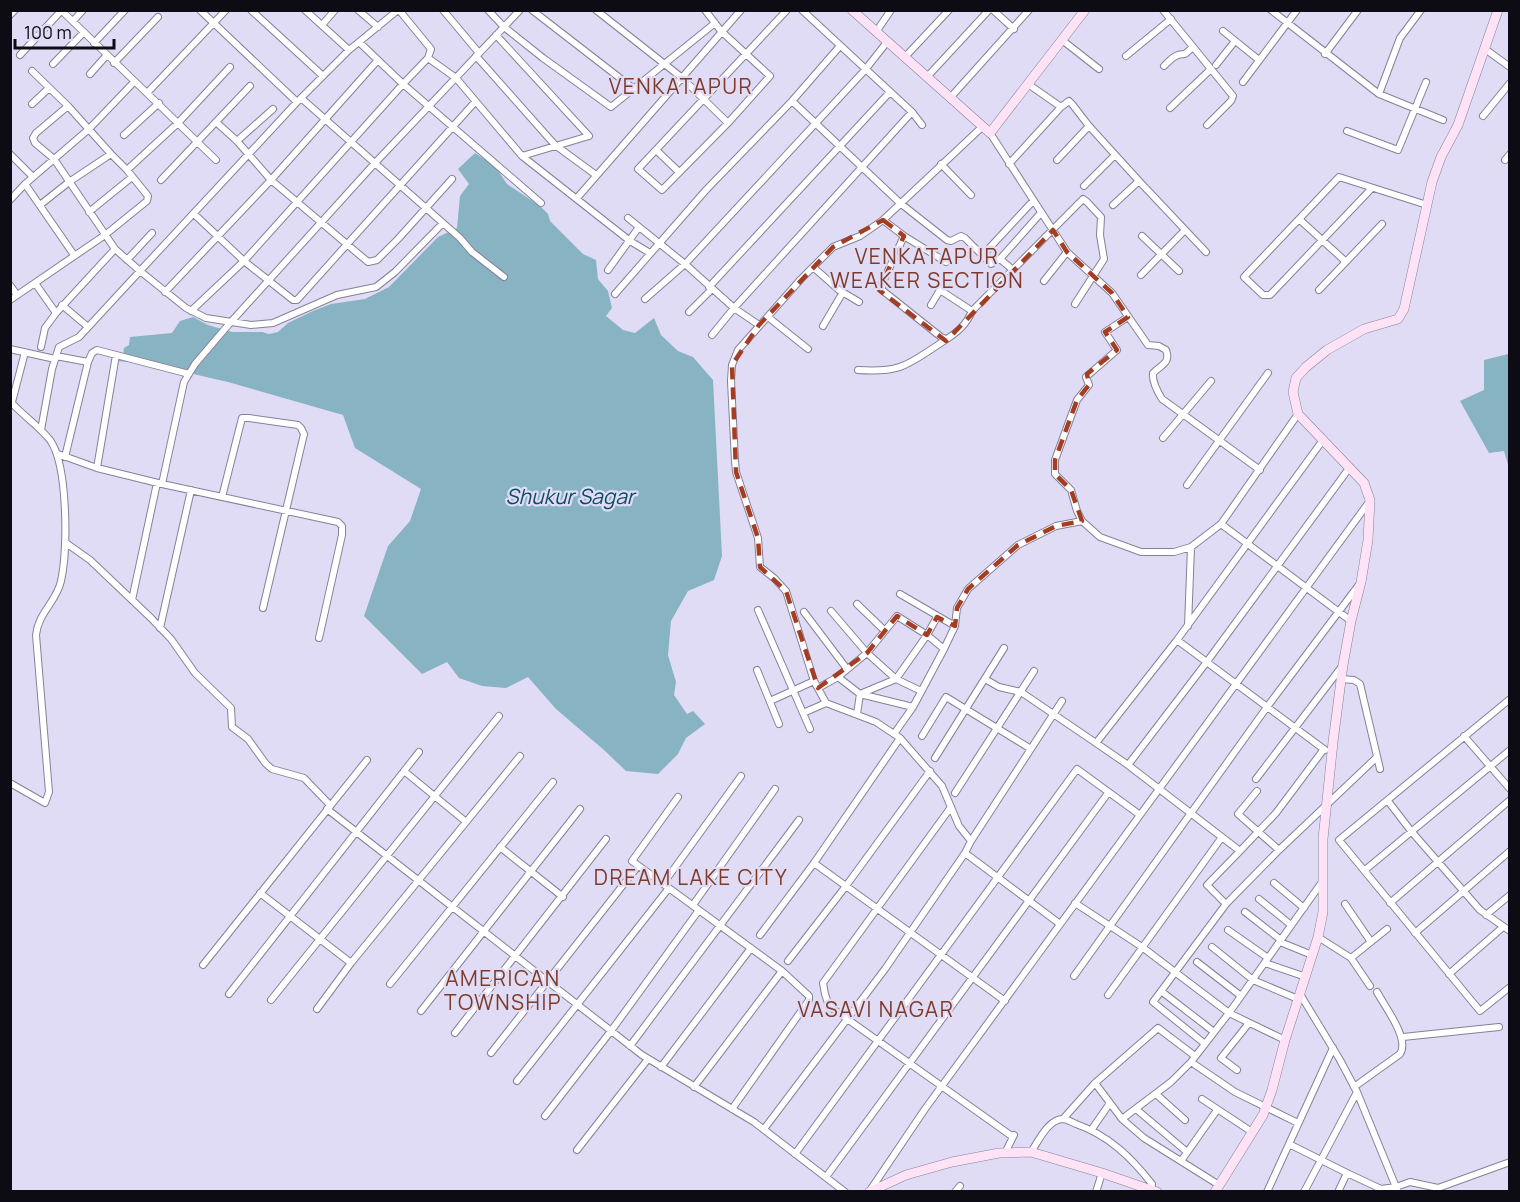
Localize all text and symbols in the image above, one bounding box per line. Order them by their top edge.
scale bar [15,12,114,50]
text: 100 m [24,20,72,44]
district label: VENKATAPUR [609,72,753,100]
district label: VENKATAPUR WEAKER SECTION [830,242,1024,294]
water label: Shukur Sagar [506,482,637,510]
district label: DREAM LAKE CITY [594,863,788,891]
district label: AMERICAN TOWNSHIP [444,964,562,1016]
district label: VASAVI NAGAR [798,995,954,1023]

